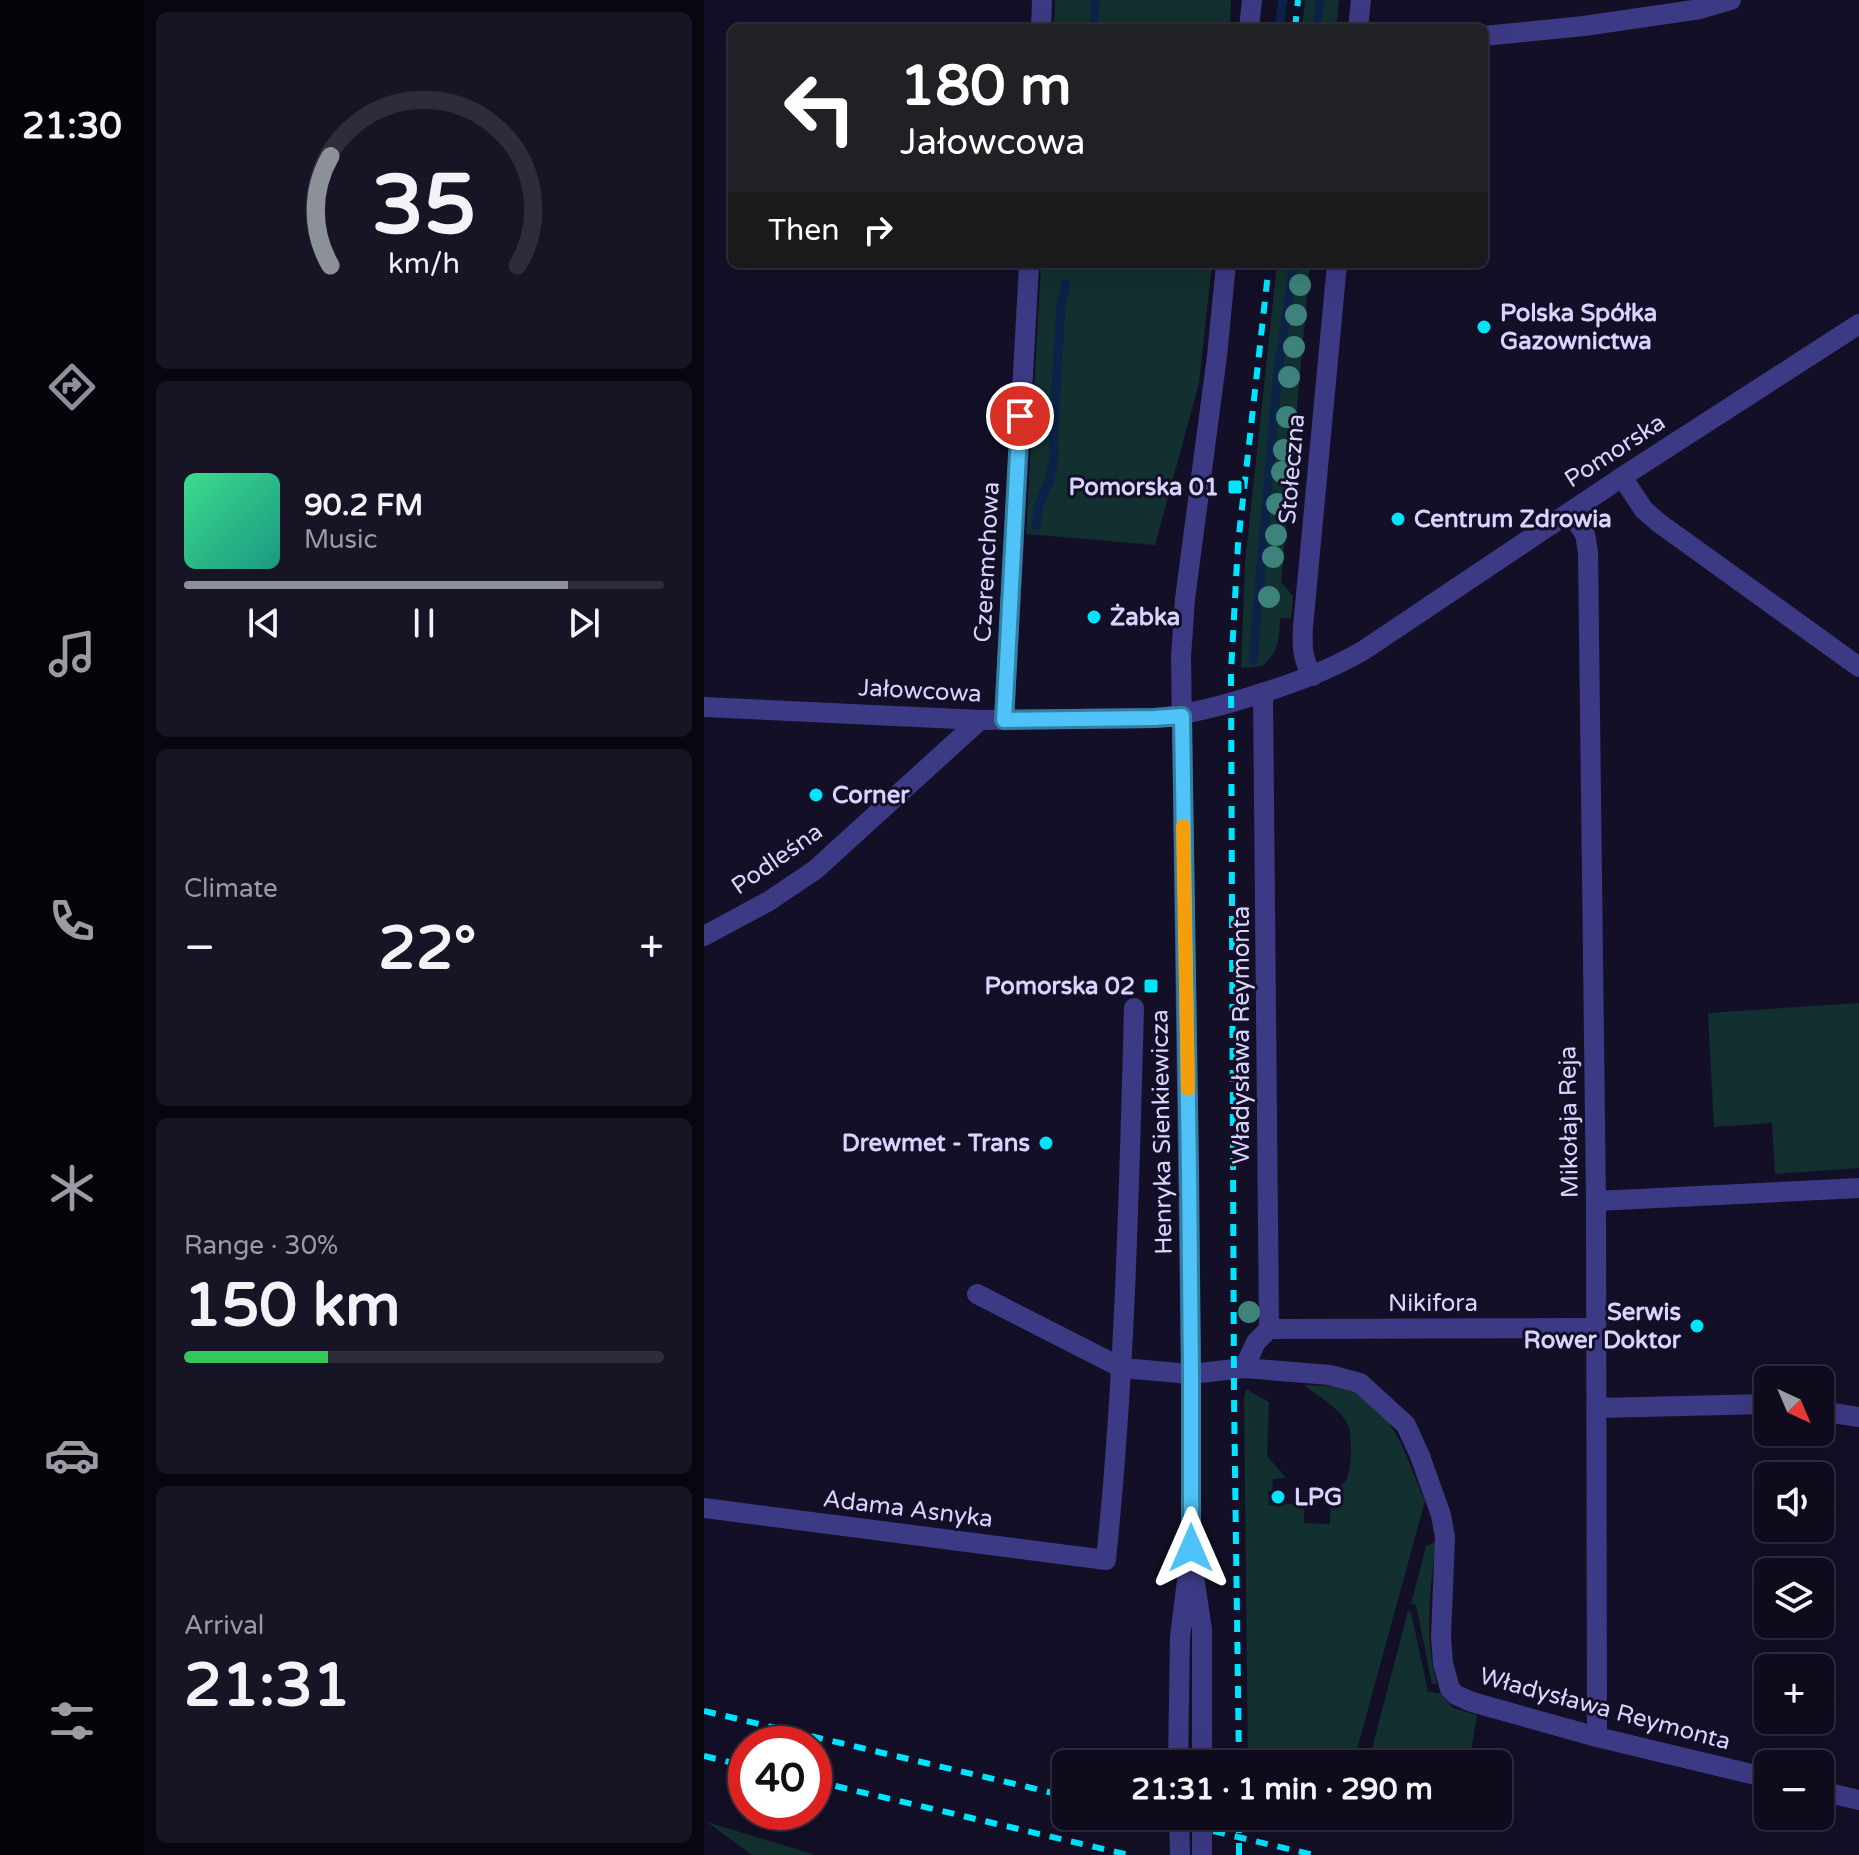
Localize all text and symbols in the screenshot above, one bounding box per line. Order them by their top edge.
text: 180 m [900,53,1071,120]
icon: left [768,56,872,160]
text: 21:30 [22,105,122,148]
text: Jałowcowa [900,121,1085,164]
text: 35 [372,156,476,256]
icon: right [856,208,900,252]
text: Then [768,212,840,249]
text: km/h [388,247,460,281]
place label: Polska Spółka Gazownictwa [1500,299,1657,356]
marker: Polska Spółka Gazownictwa [1475,318,1493,336]
icon: directions [44,359,100,415]
pin [986,382,1054,450]
icon: arrive [998,394,1042,438]
street label: Pomorska [1559,408,1671,494]
street label: Stołeczna [1273,413,1311,525]
place label: Pomorska 01 [1069,473,1219,502]
marker: Pomorska 01 [1226,478,1244,496]
street label: Czeremchowa [968,481,1006,643]
text: 90.2 FM [304,487,423,524]
place label: Centrum Zdrowia [1414,505,1612,534]
marker: Centrum Zdrowia [1389,510,1407,528]
text: Music [304,524,377,555]
icon: previous [242,601,286,645]
icon: pause [402,601,446,645]
icon: next [562,601,606,645]
place label: Żabka [1110,603,1180,632]
marker: Żabka [1085,608,1103,626]
icon: music [44,626,100,682]
street label: Jałowcowa [858,673,982,709]
place label: Corner [832,781,910,810]
marker: Corner [807,786,825,804]
street label: Podleśna [726,817,828,901]
text: Climate [184,873,278,904]
icon: phone [44,893,100,949]
street label: Władysława Reymonta [1227,906,1256,1164]
text: 22° [378,913,476,985]
text: − [184,922,215,975]
text: + [639,922,664,975]
place label: Pomorska 02 [985,972,1135,1001]
marker: Pomorska 02 [1142,977,1160,995]
street label: Henryka Sienkiewicza [1145,1009,1179,1255]
street label: Mikołaja Reja [1553,1046,1585,1198]
place label: Drewmet - Trans [842,1129,1030,1158]
marker: Drewmet - Trans [1037,1134,1055,1152]
icon: climate [44,1160,100,1216]
text: Range · 30% [184,1230,338,1261]
text: 150 km [184,1270,400,1342]
street label: Nikifora [1388,1289,1478,1318]
place label: Serwis Rower Doktor [1524,1298,1682,1355]
marker: Serwis Rower Doktor [1688,1317,1706,1335]
north arrow [1754,1366,1834,1446]
map controls [1754,1366,1834,1830]
icon: car [44,1427,100,1483]
button: sound [1754,1462,1834,1542]
place label: LPG [1294,1483,1342,1512]
street label: Adama Asnyka [821,1484,995,1534]
marker: LPG [1269,1488,1287,1506]
position arrow [1149,1506,1233,1590]
button: layers [1754,1558,1834,1638]
text: Arrival [184,1610,264,1641]
text: 21:31 [184,1650,350,1722]
button: + [1754,1654,1834,1734]
street label: Władysława Reymonta [1476,1662,1734,1756]
icon: filters [44,1693,100,1749]
speed limit sign: 40 [728,1726,832,1830]
button: − [1754,1750,1834,1830]
text: 21:31 · 1 min · 290 m [1131,1771,1433,1808]

